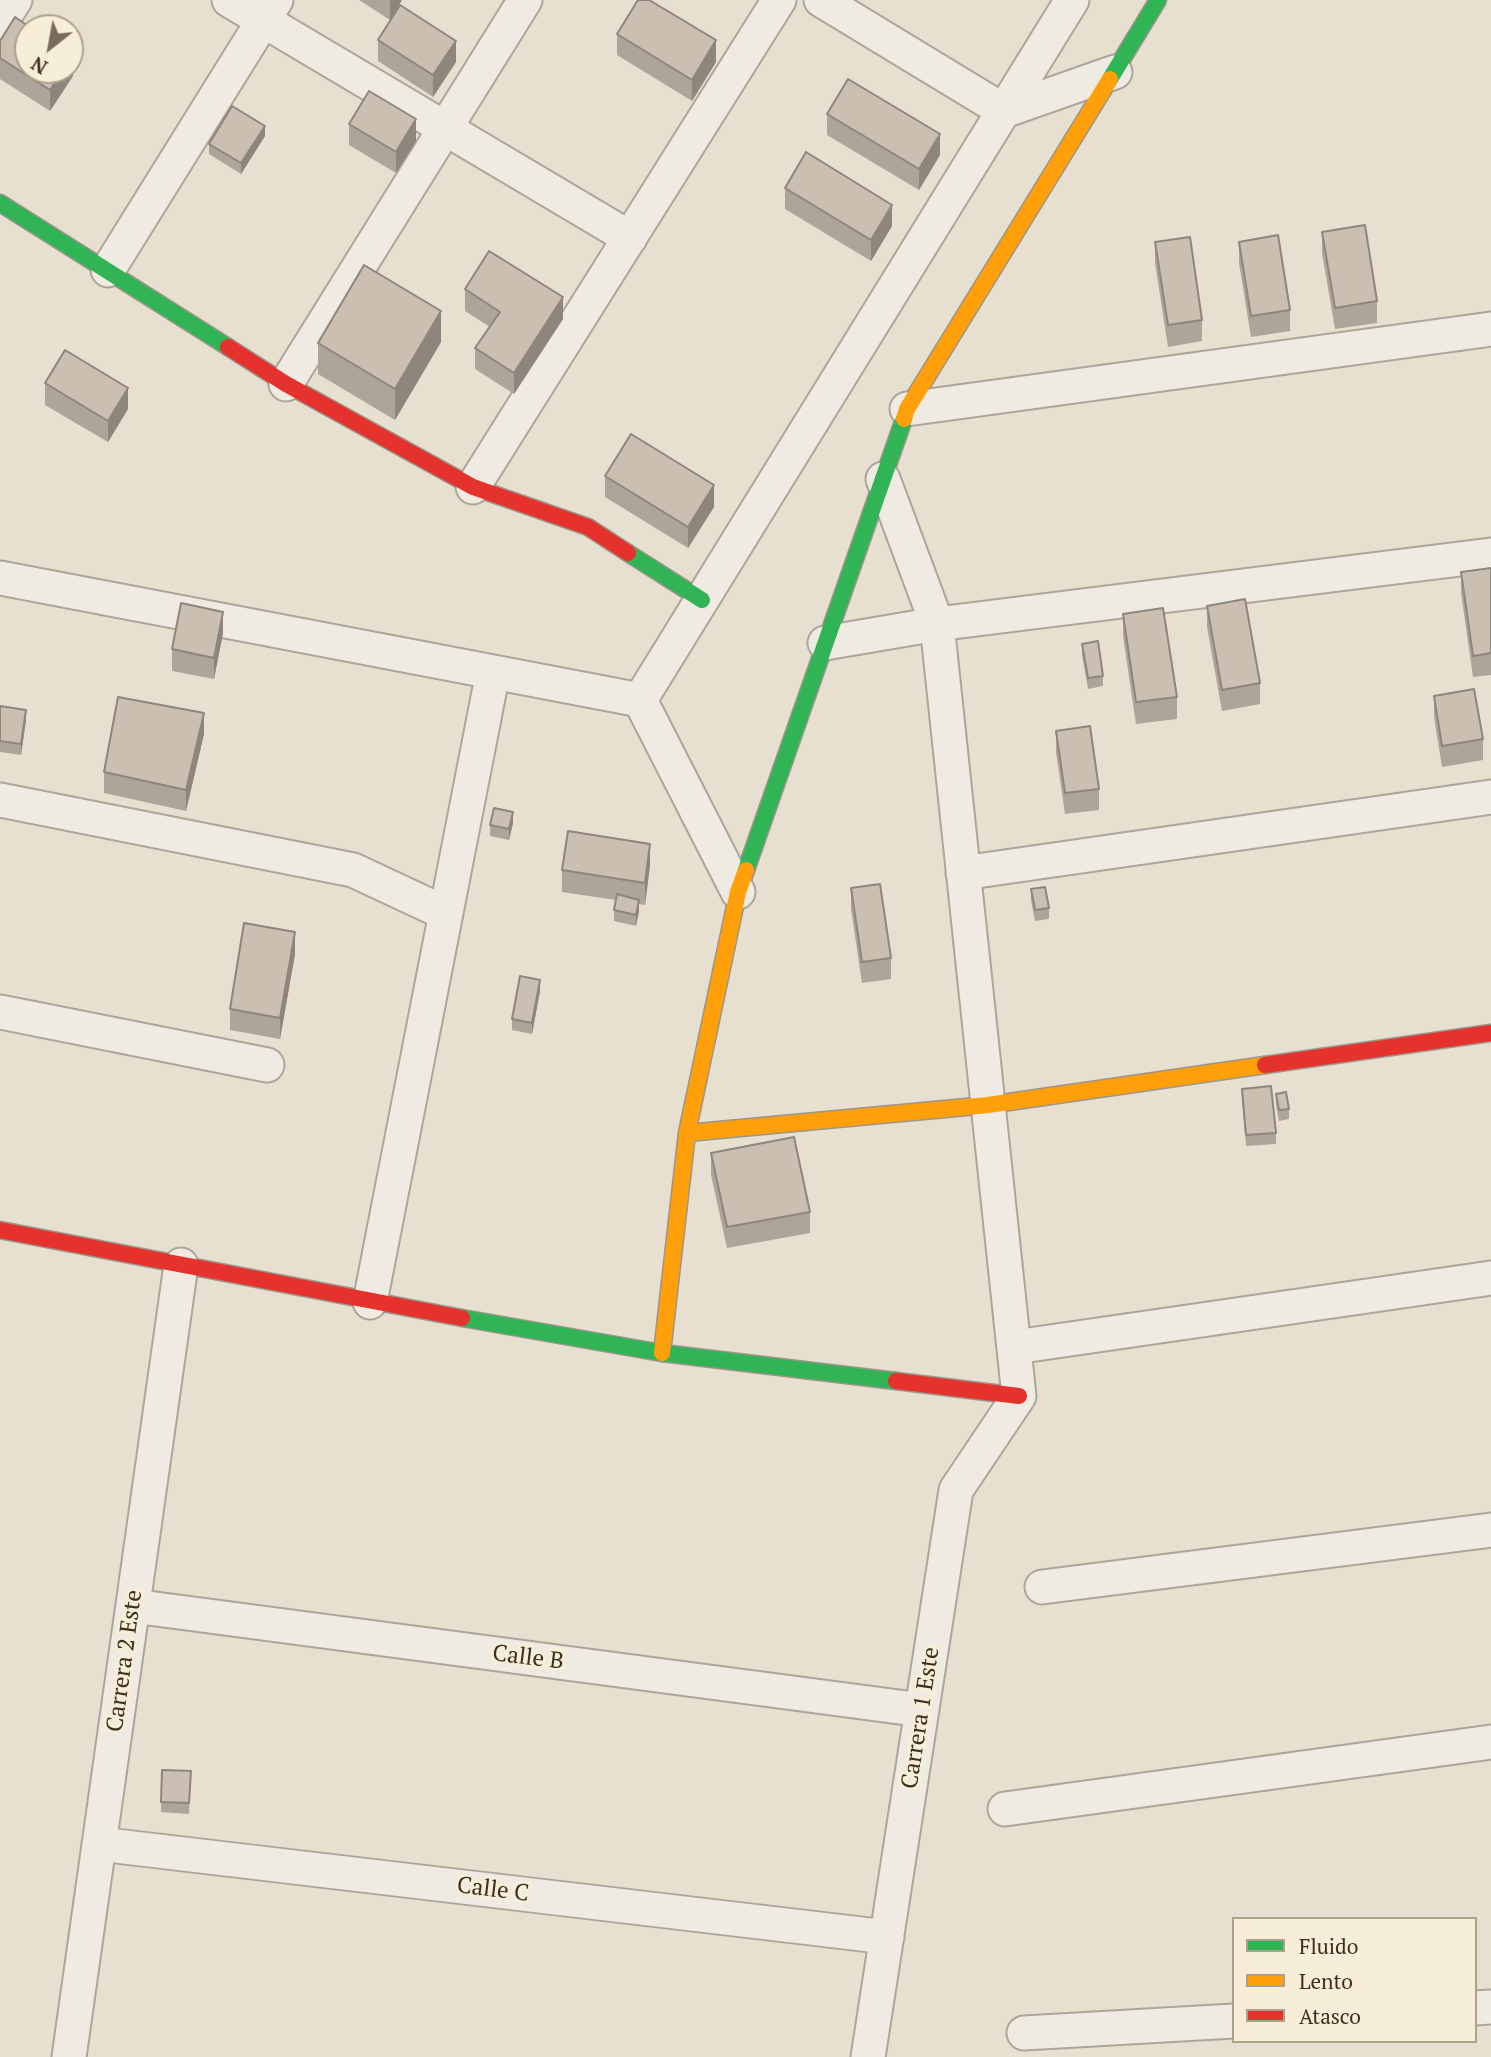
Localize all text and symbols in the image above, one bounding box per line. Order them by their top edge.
north arrow [14,14,84,84]
text: N [26,51,52,80]
street label: Carrera 2 Este [101,1588,149,1734]
street label: Calle B [491,1640,565,1676]
street label: Carrera 1 Este [896,1645,946,1791]
street label: Calle C [455,1872,531,1908]
legend [1232,1917,1477,2043]
text: Fluido [1299,1932,1358,1960]
text: Lento [1299,1967,1353,1995]
text: Atasco [1299,2002,1361,2030]

